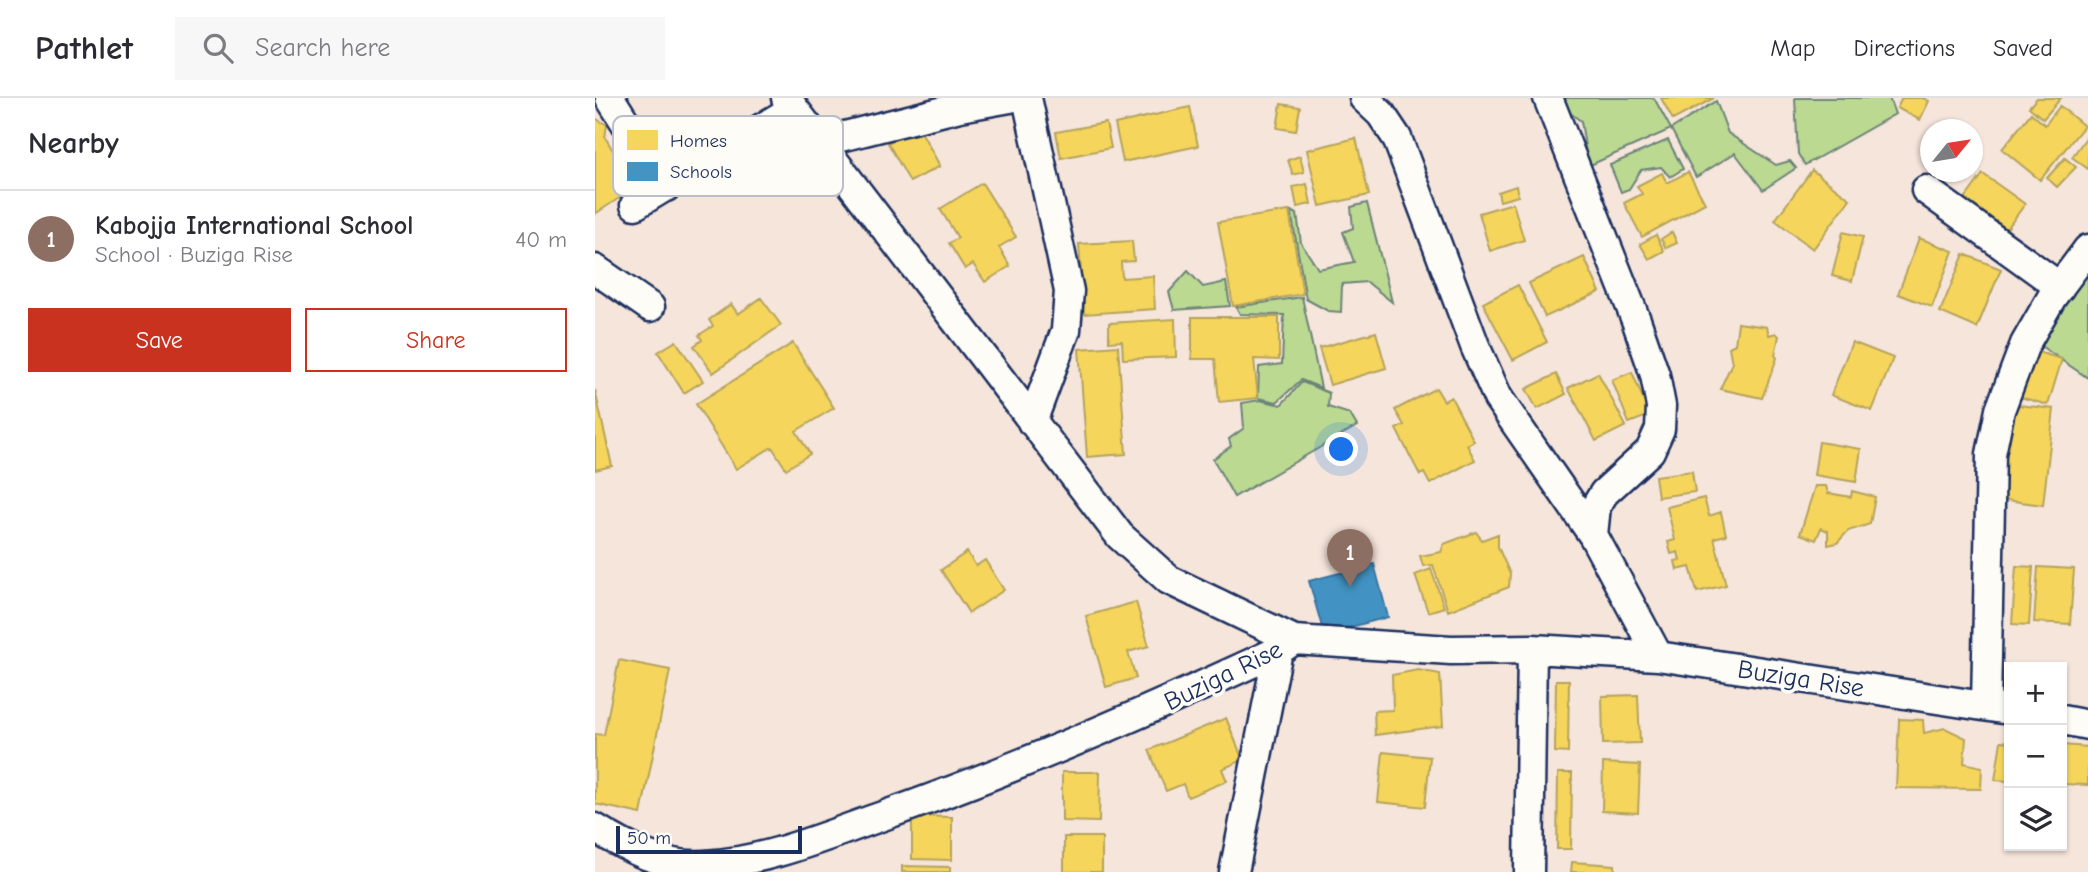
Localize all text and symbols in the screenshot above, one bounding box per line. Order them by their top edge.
search box [175,17,665,80]
text: Pathlet [35,29,133,67]
icon: search [199,29,237,67]
text: Search here [255,33,390,63]
text: Map [1770,34,1816,62]
text: Directions [1854,34,1955,62]
text: Saved [1993,34,2053,62]
legend [613,116,843,196]
north arrow [1920,119,1983,182]
text: Nearby [28,126,119,161]
text: Homes [670,130,727,152]
text: Schools [670,161,732,183]
text: Kabojja International School [95,211,413,241]
text: 1 [46,226,56,253]
text: 40 m [515,226,567,253]
text: School · Buziga Rise [95,241,293,268]
button: Save [28,308,291,372]
button: Share [305,308,567,372]
your location [1324,432,1358,466]
pin: 1 [1327,529,1373,587]
street label: Buziga Rise [1160,634,1287,717]
street label: Buziga Rise [1735,654,1866,704]
map controls [2004,662,2067,851]
button: + [2004,662,2067,725]
button: − [2004,725,2067,788]
button: layers [2004,788,2067,851]
scale bar [616,823,801,855]
text: 50 m [627,827,671,849]

